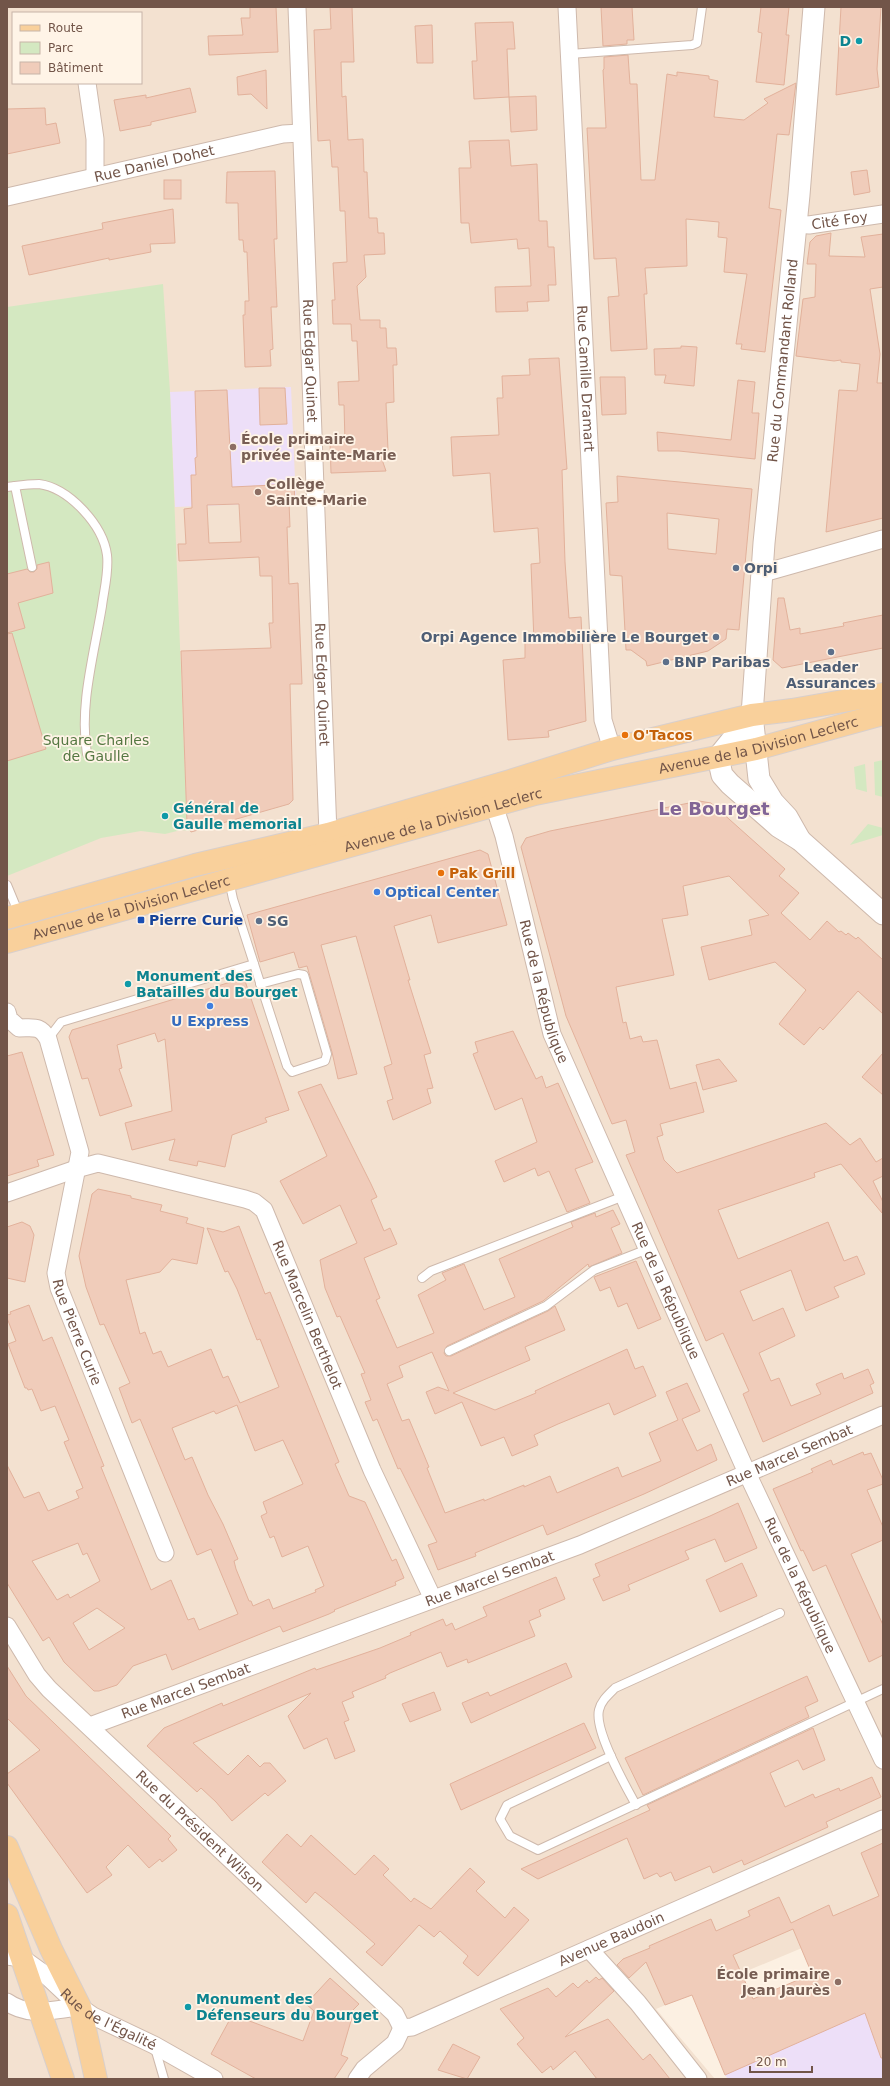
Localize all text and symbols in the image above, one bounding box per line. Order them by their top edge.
legend [12,12,142,84]
text: Route [48,21,83,35]
place label: D [839,33,851,49]
marker: D [854,36,864,46]
text: Parc [48,41,73,55]
text: Bâtiment [48,61,103,75]
street label: Rue Daniel Dohet [93,142,216,185]
street label: Cité Foy [810,208,869,233]
street label: Rue du Commandant Rolland [764,258,801,463]
street label: Rue Edgar Quinet [300,299,321,423]
street label: Rue Camille Dramart [574,305,597,453]
place label: École primaire privée Sainte-Marie [241,431,397,463]
marker: École primaire privée Sainte-Marie [228,442,238,452]
place label: Collège Sainte-Marie [266,476,367,508]
marker: Collège Sainte-Marie [253,487,263,497]
place label: Orpi [744,560,778,576]
marker: Orpi [731,563,741,573]
street label: Rue Edgar Quinet [312,623,333,747]
place label: Orpi Agence Immobilière Le Bourget [421,629,708,645]
marker: Orpi Agence Immobilière Le Bourget [711,632,721,642]
marker: Leader Assurances [826,647,836,657]
place label: BNP Paribas [674,654,770,670]
marker: BNP Paribas [661,657,671,667]
place label: Leader Assurances [786,659,876,691]
street label: Avenue de la Division Leclerc [657,713,860,777]
place label: O'Tacos [633,727,693,743]
marker: O'Tacos [620,730,630,740]
park label: Square Charles de Gaulle [43,732,149,764]
street label: Avenue de la Division Leclerc [342,785,544,855]
district label: Le Bourget [658,798,770,819]
place label: Général de Gaulle memorial [173,800,302,832]
marker: Général de Gaulle memorial [160,811,170,821]
place label: Pak Grill [449,865,515,881]
marker: Pak Grill [436,868,446,878]
street label: Avenue de la Division Leclerc [30,872,232,943]
place label: Optical Center [385,884,499,900]
marker: Optical Center [372,887,382,897]
place label: Pierre Curie [149,912,243,928]
place label: SG [267,913,289,929]
marker: Pierre Curie [136,915,146,925]
marker: SG [254,916,264,926]
street label: Rue de la République [517,918,572,1066]
place label: Monument des Batailles du Bourget [136,968,298,1000]
marker: Monument des Batailles du Bourget [123,979,133,989]
marker: U Express [205,1001,215,1011]
place label: U Express [171,1013,249,1029]
street label: Rue de la République [628,1219,703,1362]
street label: Rue Marcelin Berthelot [270,1238,346,1392]
street label: Rue Pierre Curie [49,1278,105,1387]
street label: Rue Marcel Sembat [724,1421,855,1489]
street label: Rue de la République [761,1515,839,1656]
street label: Rue Marcel Sembat [423,1547,557,1609]
street label: Rue Marcel Sembat [119,1659,253,1722]
street label: Rue du Président Wilson [133,1767,267,1895]
street label: Avenue Baudoin [556,1909,667,1969]
place label: École primaire Jean Jaurès [716,1966,830,1998]
marker: École primaire Jean Jaurès [833,1977,843,1987]
street label: Rue de l'Égalité [57,1985,159,2053]
place label: Monument des Défenseurs du Bourget [196,1991,379,2023]
marker: Monument des Défenseurs du Bourget [183,2002,193,2012]
scale bar [750,2048,812,2074]
text: 20 m [756,2055,787,2069]

